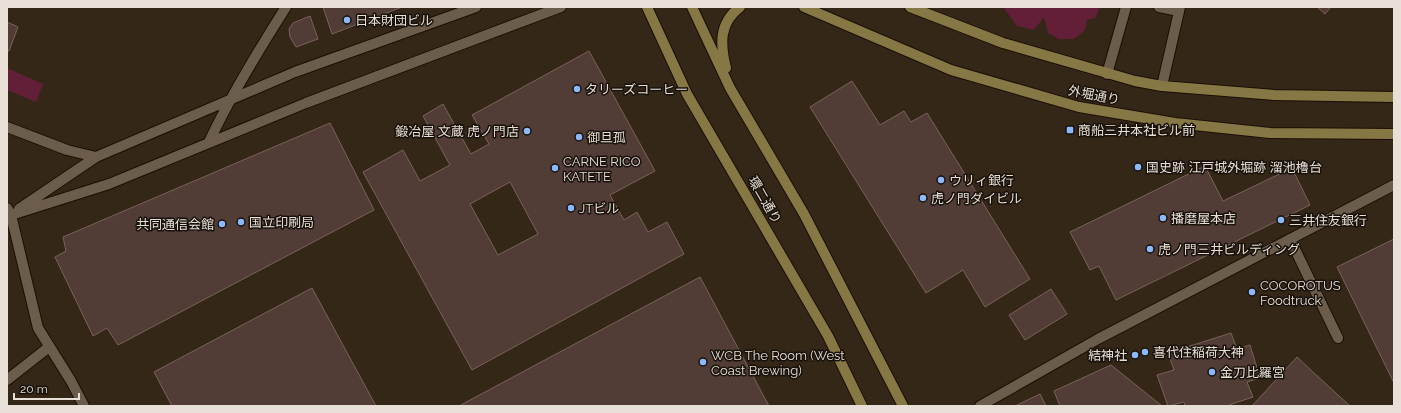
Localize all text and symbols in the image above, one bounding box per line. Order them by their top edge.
place label: 日本財団ビル [355,13,433,28]
marker: 日本財団ビル [342,15,352,25]
place label: タリーズコーヒー [585,82,688,97]
street label: 外堀通り [1067,83,1121,107]
marker: タリーズコーヒー [572,84,582,94]
place label: 商船三井本社ビル前 [1078,123,1195,138]
place label: 鍛冶屋 文蔵 虎ノ門店 [395,124,519,139]
marker: 商船三井本社ビル前 [1065,125,1075,135]
marker: 鍛冶屋 文蔵 虎ノ門店 [522,126,532,136]
place label: 御旦孤 [587,130,626,145]
marker: 御旦孤 [574,132,584,142]
place label: CARNE RICO KATETE [563,154,641,184]
place label: 国史跡 江戸城外堀跡 溜池櫓台 [1146,160,1322,175]
marker: 国史跡 江戸城外堀跡 溜池櫓台 [1133,162,1143,172]
marker: CARNE RICO KATETE [550,163,560,173]
place label: ウリィ銀行 [949,173,1014,188]
street label: 環二通り [746,174,784,226]
marker: ウリィ銀行 [936,175,946,185]
place label: 虎ノ門ダイビル [931,191,1022,206]
marker: 虎ノ門ダイビル [918,193,928,203]
place label: JTビル [579,201,619,216]
marker: JTビル [566,203,576,213]
place label: 播磨屋本店 [1171,211,1236,226]
marker: 播磨屋本店 [1158,213,1168,223]
place label: 三井住友銀行 [1289,213,1367,228]
place label: 国立印刷局 [249,215,314,230]
marker: 三井住友銀行 [1276,215,1286,225]
place label: 共同通信会館 [136,217,214,232]
marker: 国立印刷局 [236,217,246,227]
marker: 共同通信会館 [217,219,227,229]
place label: 虎ノ門三井ビルディング [1158,242,1300,257]
marker: 虎ノ門三井ビルディング [1145,244,1155,254]
place label: COCOROTUS Foodtruck [1260,278,1341,308]
marker: COCOROTUS Foodtruck [1247,287,1257,297]
place label: 喜代住稲荷大神 [1153,345,1244,360]
marker: 喜代住稲荷大神 [1140,347,1150,357]
place label: WCB The Room (West Coast Brewing) [711,348,845,378]
place label: 結神社 [1088,348,1127,363]
marker: 結神社 [1130,350,1140,360]
marker: WCB The Room (West Coast Brewing) [698,357,708,367]
place label: 金刀比羅宮 [1220,365,1285,380]
marker: 金刀比羅宮 [1207,367,1217,377]
scale bar [14,375,79,401]
text: 20 m [20,382,48,396]

